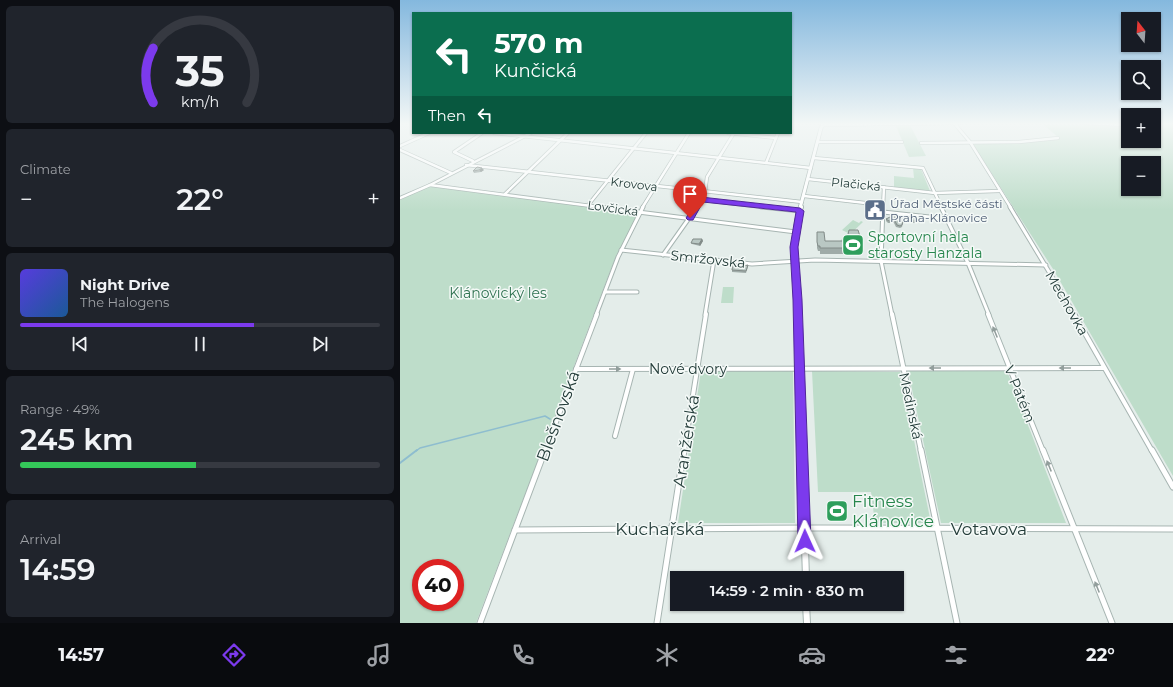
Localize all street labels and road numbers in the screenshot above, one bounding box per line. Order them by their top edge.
street label: Krovova [610,174,658,194]
street label: Plačická [831,174,881,194]
street label: Lovčická [587,197,639,219]
street label: Smržovská [670,246,746,272]
street label: Mechovka [1041,267,1093,339]
street label: Nové dvory [649,360,728,378]
street label: V Pátém [1000,363,1040,425]
street label: Blešnovská [532,368,584,464]
street label: Medinská [895,371,927,441]
street label: Aranžérská [669,393,703,489]
street label: Kuchařská [615,519,705,539]
street label: Votavova [951,519,1027,539]

